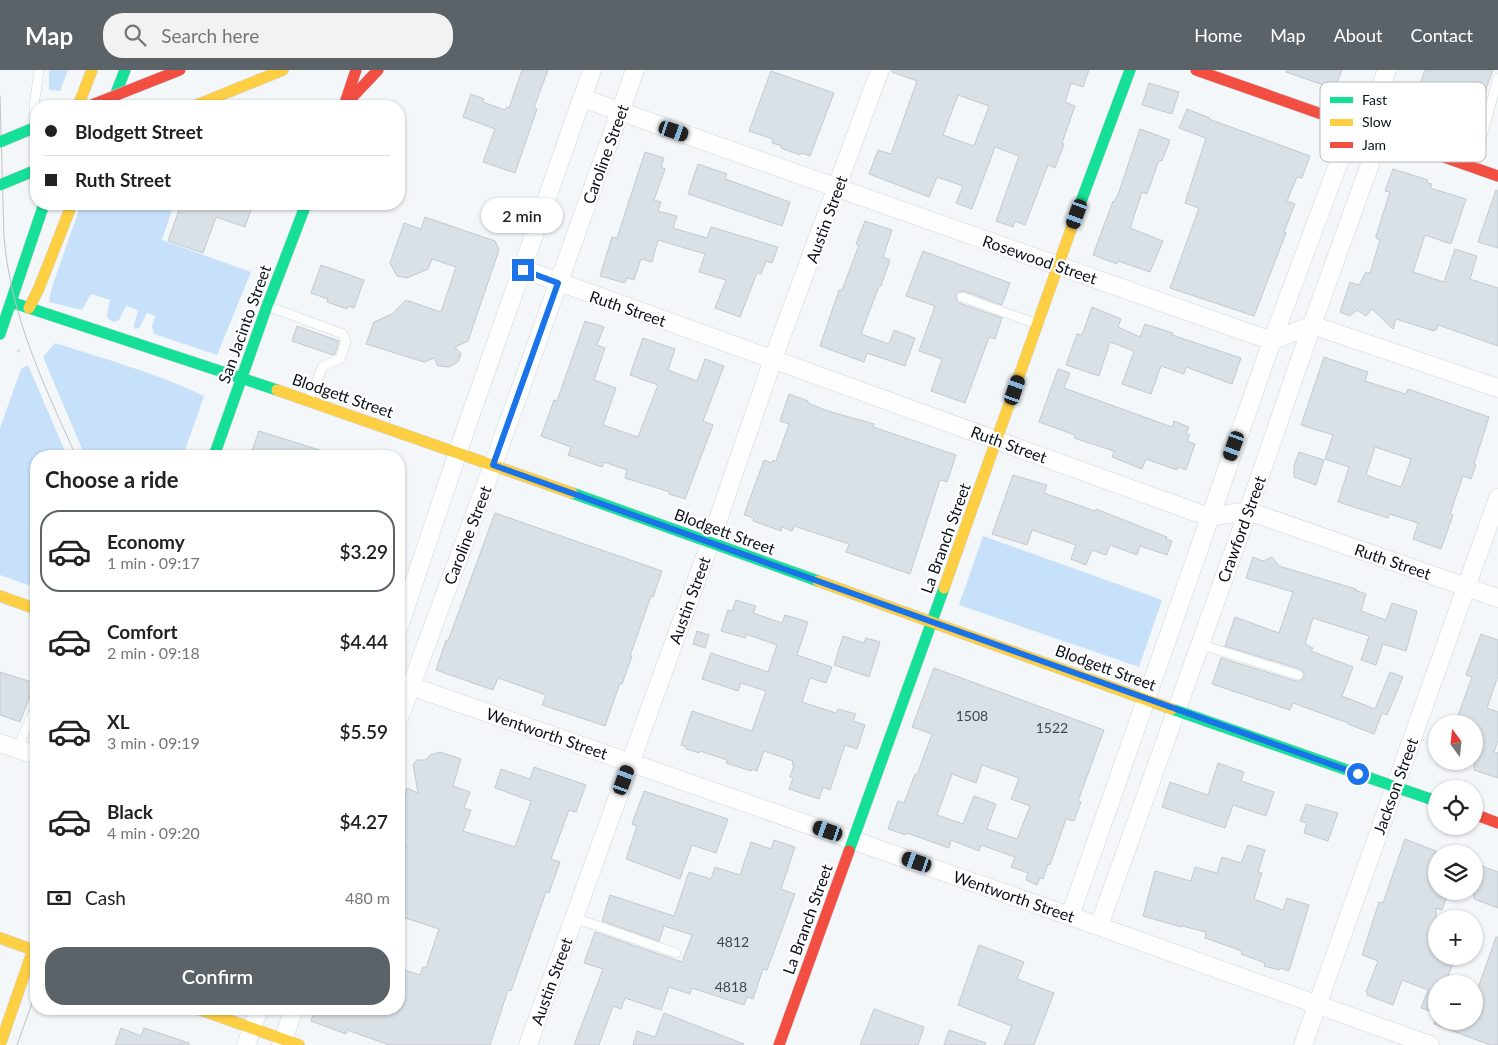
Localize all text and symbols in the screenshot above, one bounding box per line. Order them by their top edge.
search box [103,13,453,58]
text: Map [25,21,73,50]
icon: search [121,21,149,49]
text: Search here [161,24,259,47]
text: Home [1194,24,1242,46]
text: Map [1270,24,1306,46]
text: About [1334,24,1383,46]
text: Contact [1411,24,1473,46]
legend [1320,82,1486,162]
text: Fast [1362,91,1387,108]
street label: Caroline Street [578,101,632,206]
text: Slow [1362,113,1392,130]
car [657,119,690,143]
text: Blodgett Street [75,120,203,143]
text: Jam [1362,136,1386,153]
text: Ruth Street [75,168,171,191]
street label: Austin Street [801,173,851,265]
car [1064,197,1089,231]
callout: 2 min [482,198,564,232]
text: 2 min [502,206,542,225]
street label: Rosewood Street [980,231,1100,288]
route end [512,259,534,281]
street label: San Jacinto Street [214,262,274,386]
street label: Ruth Street [587,286,669,330]
street label: Blodgett Street [290,369,396,421]
car [1003,373,1026,407]
street label: Ruth Street [968,421,1050,467]
car [1221,429,1246,463]
text: Choose a ride [45,466,179,493]
street label: Crawford Street [1213,473,1269,585]
street label: La Branch Street [916,480,974,596]
street label: Caroline Street [439,483,495,587]
street label: Blodgett Street [672,504,778,558]
icon: car [47,529,92,574]
text: Economy [107,530,185,553]
street label: Ruth Street [1352,539,1434,583]
text: $3.29 [339,540,388,563]
text: 1 min · 09:17 [107,553,200,572]
street label: Austin Street [664,554,714,646]
icon: car [47,619,92,664]
text: Comfort [107,620,178,643]
text: $4.44 [339,630,388,653]
street label: Blodgett Street [1053,640,1159,694]
text: 2 min · 09:18 [107,643,200,662]
street label: Wentworth Street [484,703,610,763]
house number: 1508 [956,707,988,724]
icon: car [47,709,92,754]
text: XL [107,710,130,733]
north arrow [1428,715,1482,770]
map controls [1428,715,1483,1030]
house number: 1522 [1036,719,1068,736]
text: $5.59 [339,720,388,743]
text: 3 min · 09:19 [107,733,200,752]
street label: Jackson Street [1369,735,1421,837]
car [611,763,636,797]
route start [1347,763,1369,785]
button: locate [1428,780,1483,835]
icon: car [47,799,92,844]
text: Black [107,800,153,823]
text: $4.27 [339,810,388,833]
car [811,819,844,843]
text: 4 min · 09:20 [107,823,200,842]
button: layers [1428,845,1483,900]
car [900,850,933,874]
street label: La Branch Street [778,861,836,977]
street label: Wentworth Street [951,866,1077,926]
icon: cash [45,884,73,912]
text: Cash [85,886,126,909]
text: 480 m [345,888,390,907]
button: + [1428,910,1483,965]
house number: 4812 [717,933,749,950]
street label: Austin Street [526,935,576,1027]
button: Confirm [45,947,390,1005]
button: − [1428,975,1483,1030]
house number: 4818 [715,978,747,995]

